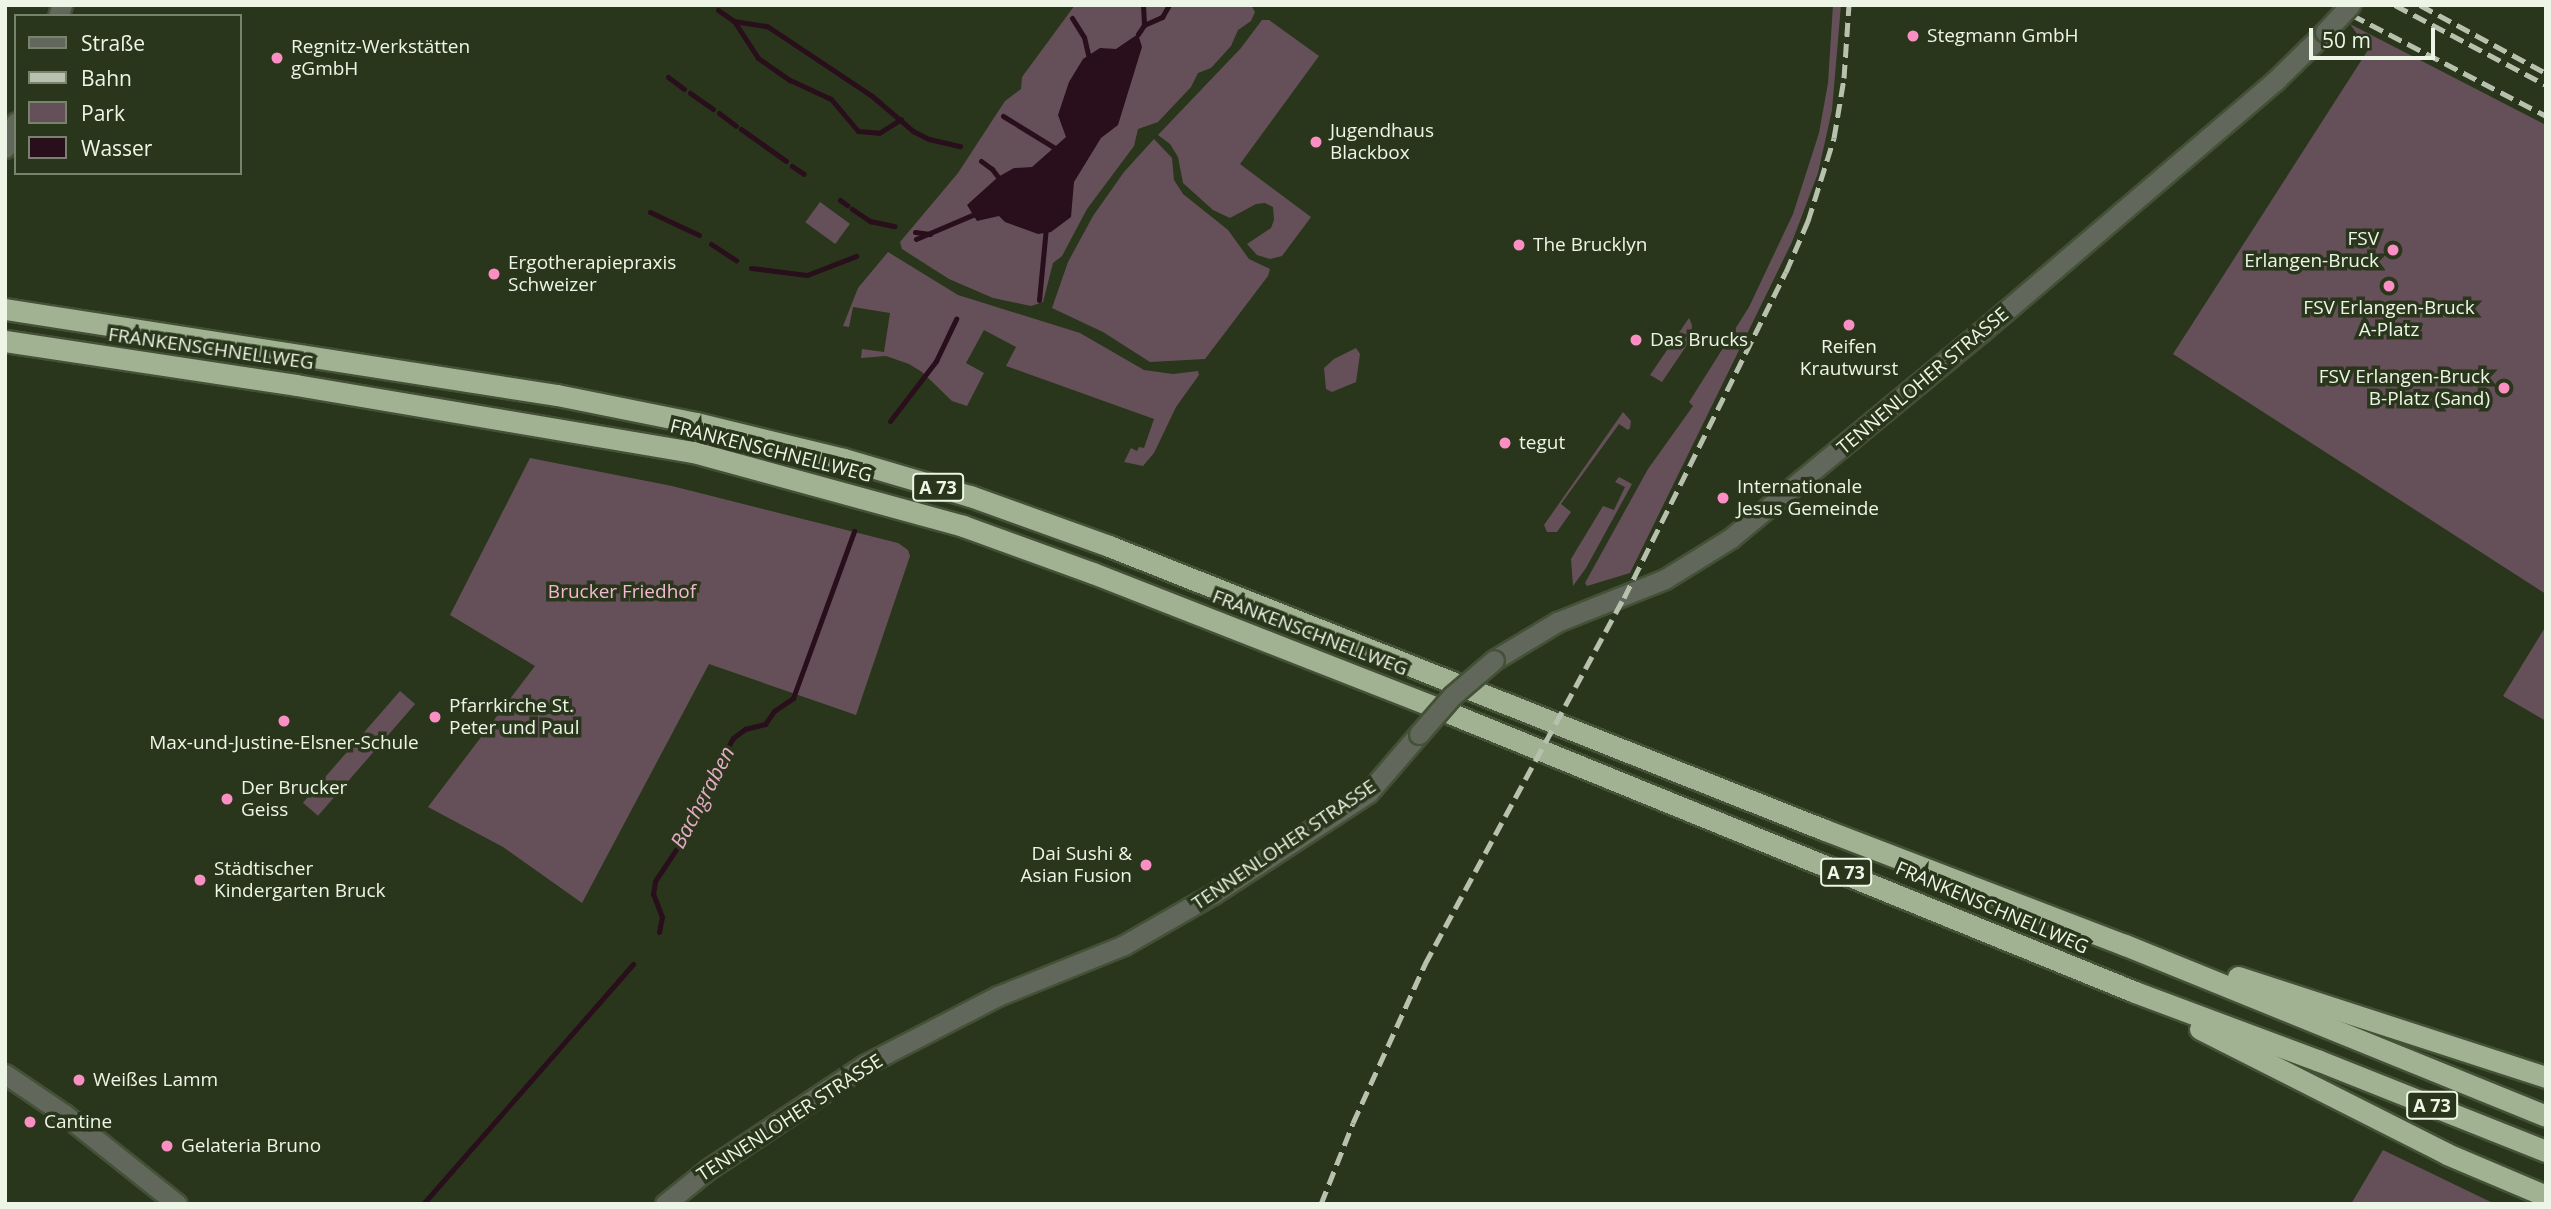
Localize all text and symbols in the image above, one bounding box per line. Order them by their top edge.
legend [14,14,242,175]
scale bar [2313,14,2439,58]
place label: Stegmann GmbH [1927,25,2079,47]
text: 50 m [2322,26,2371,54]
marker: Stegmann GmbH [1905,28,1921,44]
text: Straße [81,29,145,57]
place label: Regnitz-Werkstätten gGmbH [291,36,470,80]
marker: Regnitz-Werkstätten gGmbH [269,50,285,66]
text: Bahn [81,64,132,92]
text: Park [81,99,125,127]
place label: Jugendhaus Blackbox [1330,120,1434,164]
text: Wasser [81,134,152,162]
marker: Jugendhaus Blackbox [1308,134,1324,150]
place label: FSV Erlangen-Bruck [2244,228,2379,272]
place label: The Brucklyn [1533,234,1647,256]
marker: The Brucklyn [1511,237,1527,253]
marker: FSV Erlangen-Bruck [2385,242,2401,258]
place label: Ergotherapiepraxis Schweizer [508,252,676,296]
marker: Ergotherapiepraxis Schweizer [486,266,502,282]
marker: FSV Erlangen-Bruck A-Platz [2381,278,2397,294]
place label: FSV Erlangen-Bruck A-Platz [2303,297,2475,341]
street label: TENNENLOHER STRASSE [1833,303,2013,459]
marker: Reifen Krautwurst [1841,317,1857,333]
street label: FRANKENSCHNELLWEG [107,323,315,375]
place label: Das Brucks [1650,329,1748,351]
marker: Das Brucks [1628,332,1644,348]
place label: Reifen Krautwurst [1800,336,1898,380]
place label: FSV Erlangen-Bruck B-Platz (Sand) [2319,366,2490,410]
marker: FSV Erlangen-Bruck B-Platz (Sand) [2496,380,2512,396]
street label: FRANKENSCHNELLWEG [668,415,874,487]
place label: tegut [1519,432,1565,454]
marker: tegut [1497,435,1513,451]
road number: A 73 [912,472,964,502]
place label: Internationale Jesus Gemeinde [1737,476,1879,520]
marker: Internationale Jesus Gemeinde [1715,490,1731,506]
park label: Brucker Friedhof [548,581,696,603]
street label: FRANKENSCHNELLWEG [1209,585,1411,681]
place label: Pfarrkirche St. Peter und Paul [449,695,580,739]
marker: Pfarrkirche St. Peter und Paul [427,709,443,725]
marker: Max-und-Justine-Elsner-Schule [276,713,292,729]
place label: Max-und-Justine-Elsner-Schule [149,732,419,754]
water label: Bachgraben [665,742,739,852]
street label: TENNENLOHER STRASSE [1188,775,1380,915]
place label: Der Brucker Geiss [241,777,347,821]
marker: Der Brucker Geiss [219,791,235,807]
place label: Dai Sushi & Asian Fusion [1021,843,1132,887]
marker: Dai Sushi & Asian Fusion [1138,857,1154,873]
street label: FRANKENSCHNELLWEG [1892,857,2092,959]
place label: Städtischer Kindergarten Bruck [214,858,386,902]
road number: A 73 [1820,858,1872,886]
marker: Städtischer Kindergarten Bruck [192,872,208,888]
street label: TENNENLOHER STRASSE [693,1049,887,1187]
place label: Weißes Lamm [93,1069,218,1091]
marker: Weißes Lamm [71,1072,87,1088]
road number: A 73 [2406,1090,2458,1120]
place label: Cantine [44,1111,112,1133]
marker: Cantine [22,1114,38,1130]
place label: Gelateria Bruno [181,1135,321,1157]
marker: Gelateria Bruno [159,1138,175,1154]

